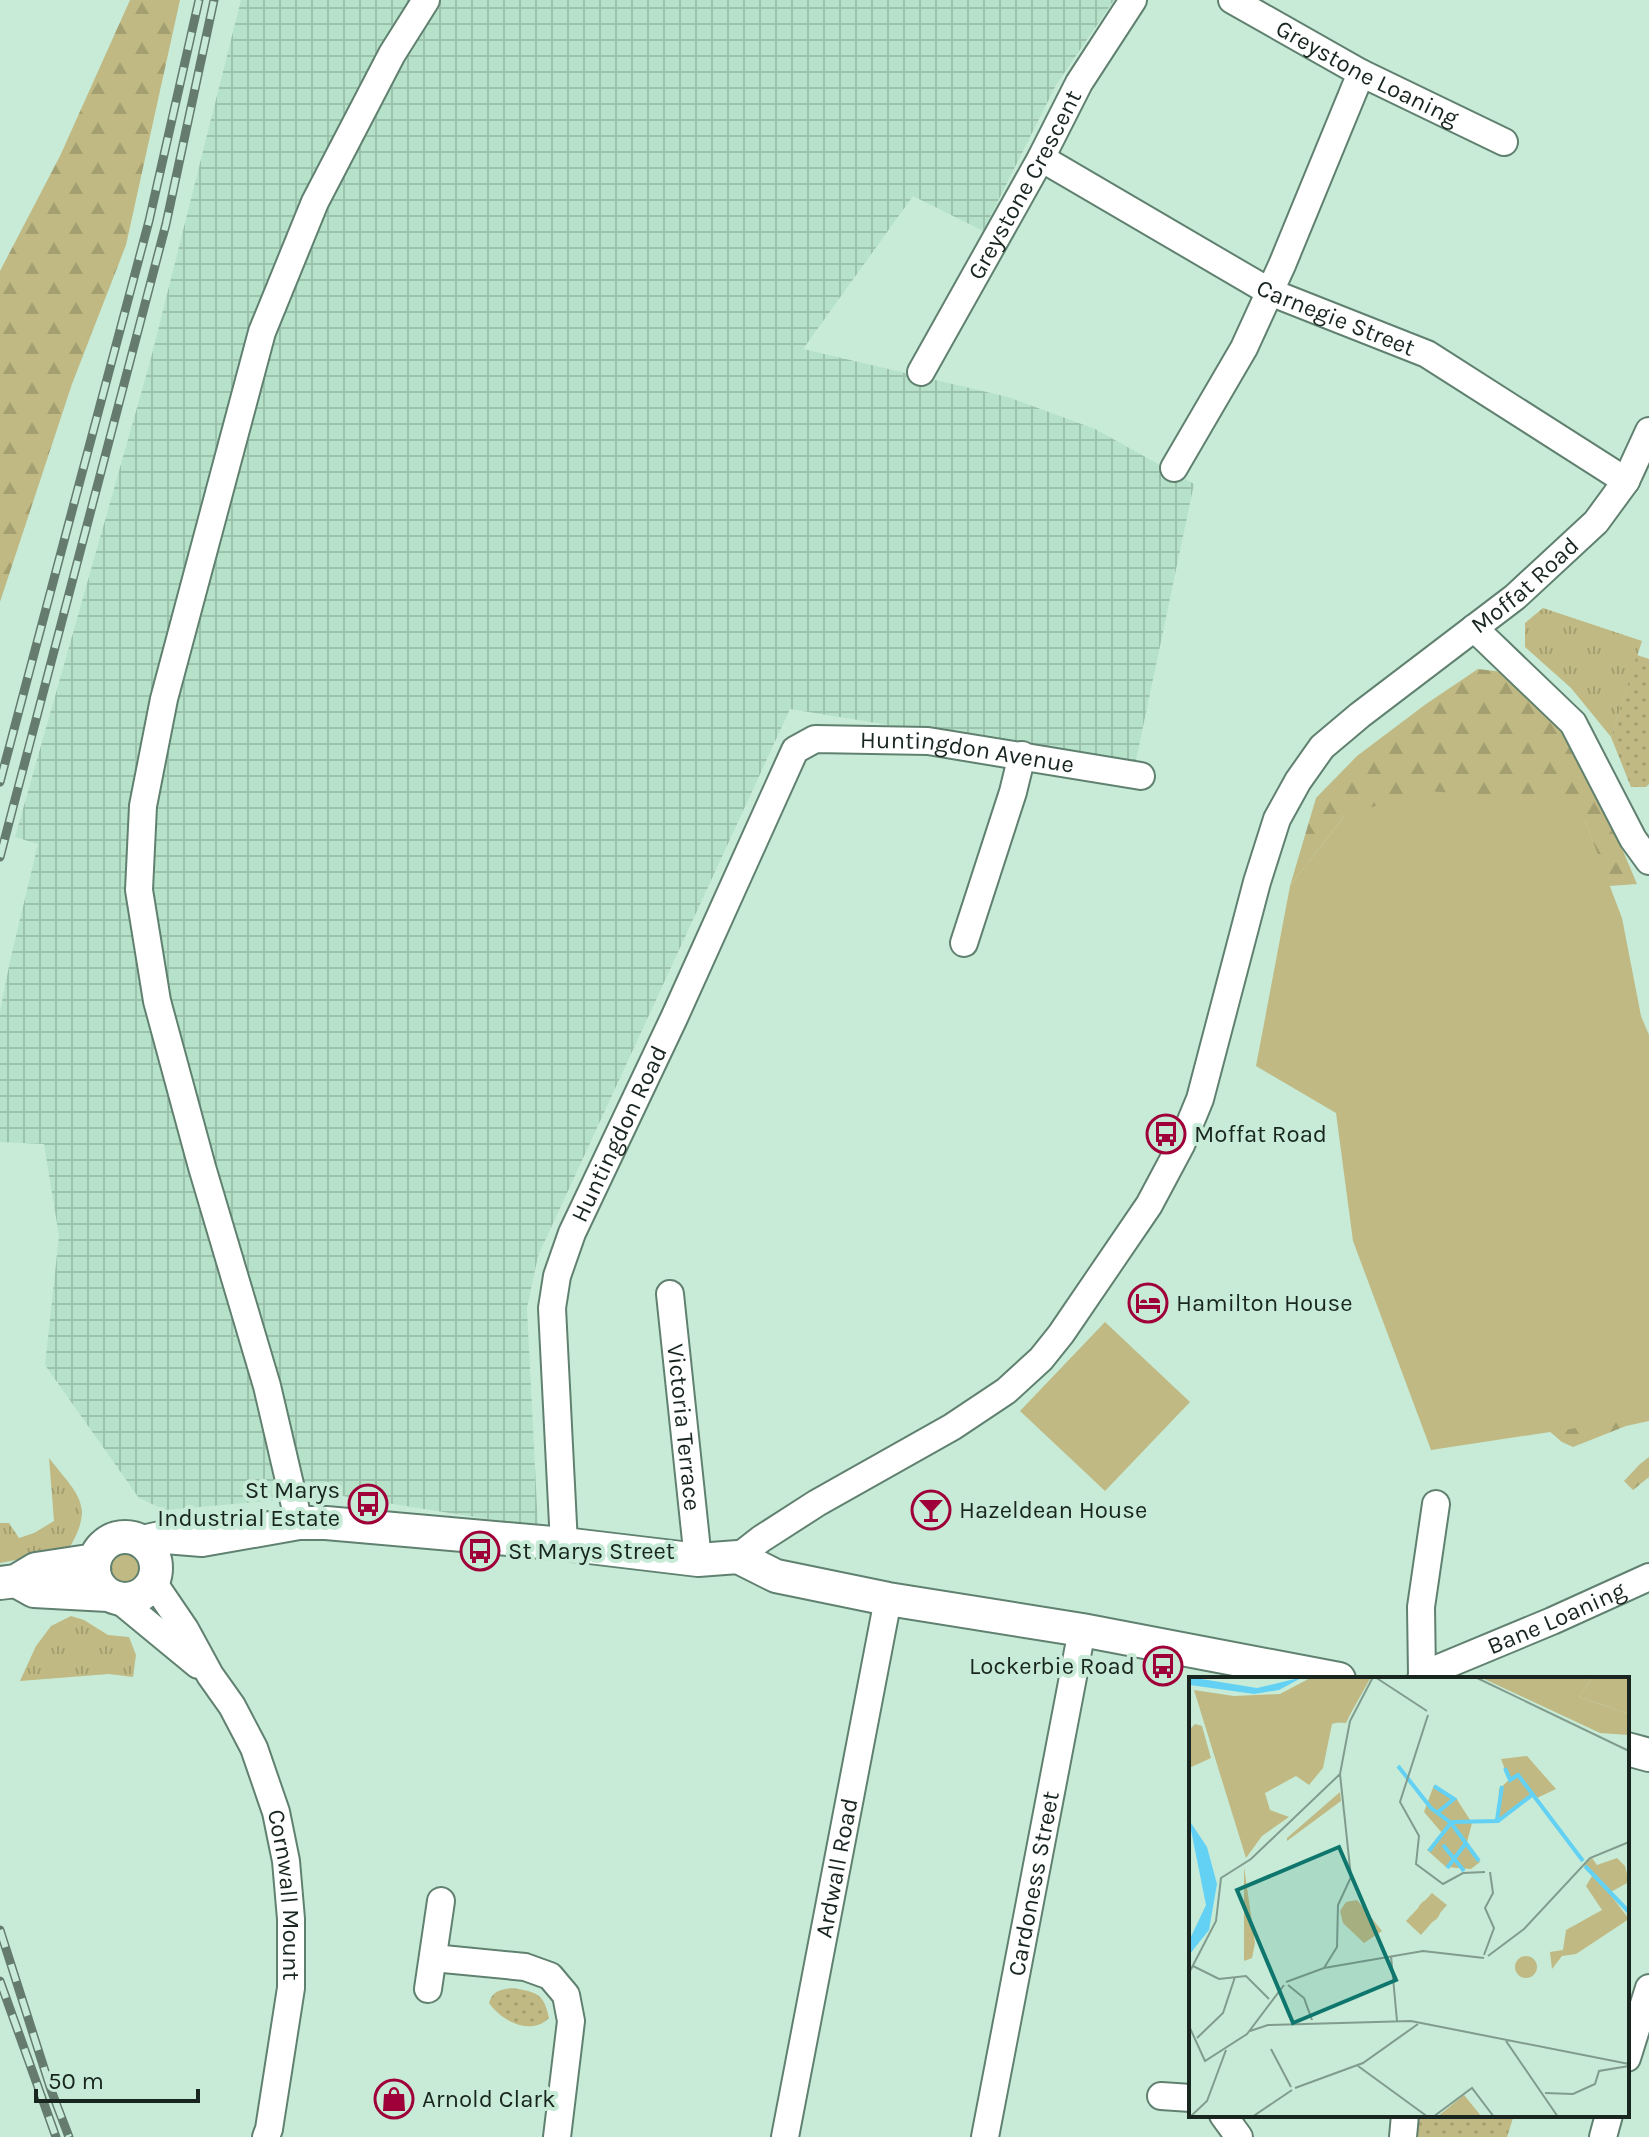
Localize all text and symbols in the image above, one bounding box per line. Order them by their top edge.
street label: Greystone Loaning [1271,14,1464,132]
street label: Greystone Crescent [962,85,1087,284]
street label: Carnegie Street [1251,273,1419,362]
street label: Moffat Road [1466,531,1584,639]
street label: Huntingdon Avenue [860,726,1076,779]
street label: Huntingdon Road [565,1041,673,1227]
bus stop icon: Moffat Road [1145,1113,1187,1155]
place label: Moffat Road [1194,1120,1327,1148]
hotel icon: Hamilton House [1127,1282,1169,1324]
place label: Hamilton House [1176,1289,1353,1317]
street label: Victoria Terrace [661,1342,707,1512]
place label: St Marys Industrial Estate [157,1476,340,1532]
bus stop icon: St Marys Industrial Estate [347,1483,389,1525]
bar icon: Hazeldean House [910,1489,952,1531]
place label: Hazeldean House [959,1496,1147,1524]
bus stop icon: St Marys Street [459,1530,501,1572]
place label: St Marys Street [508,1537,675,1565]
street label: Bane Loaning [1483,1575,1630,1660]
bus stop icon: Lockerbie Road [1142,1645,1184,1687]
place label: Lockerbie Road [969,1652,1135,1680]
inset map [1189,1677,1629,2117]
street label: Cardoness Street [1002,1789,1065,1978]
street label: Ardwall Road [809,1796,864,1940]
street label: Cornwall Mount [262,1807,305,1981]
scale bar [36,2053,198,2103]
text: 50 m [48,2067,104,2095]
shop icon: Arnold Clark [373,2078,415,2120]
place label: Arnold Clark [422,2085,556,2113]

